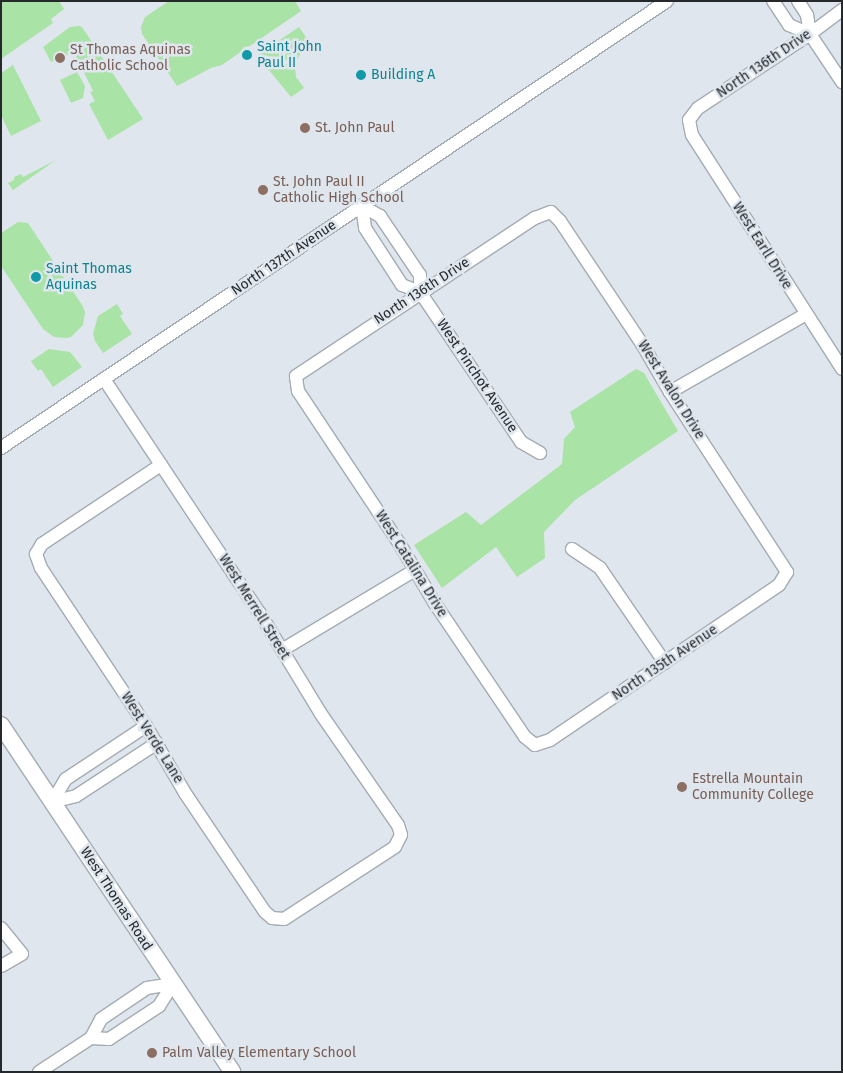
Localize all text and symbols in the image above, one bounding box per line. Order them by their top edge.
street label: North 136th Drive [714,26,814,102]
place label: Saint John Paul II [257,39,322,72]
place label: St Thomas Aquinas Catholic School [70,42,190,74]
marker: Saint John Paul II [241,49,253,61]
marker: St Thomas Aquinas Catholic School [54,52,66,64]
place label: Building A [371,67,435,83]
marker: Building A [355,69,367,81]
place label: St. John Paul [315,120,395,136]
marker: St. John Paul [299,122,311,134]
place label: St. John Paul II Catholic High School [273,174,404,206]
marker: St. John Paul II Catholic High School [257,184,269,196]
street label: West Earll Drive [729,199,795,293]
street label: North 137th Avenue [228,217,340,299]
street label: North 136th Drive [371,254,473,328]
place label: Saint Thomas Aquinas [46,261,132,294]
marker: Saint Thomas Aquinas [30,271,42,283]
street label: West Pinchot Avenue [433,316,521,436]
street label: West Avalon Drive [634,337,708,443]
street label: West Catalina Drive [371,508,451,620]
street label: West Merrell Street [215,551,293,663]
street label: North 135th Avenue [609,622,721,704]
street label: West Verde Lane [117,689,187,787]
place label: Estrella Mountain Community College [692,771,814,804]
marker: Estrella Mountain Community College [676,781,688,793]
street label: West Thomas Road [76,844,156,954]
place label: Palm Valley Elementary School [162,1045,356,1061]
marker: Palm Valley Elementary School [146,1047,158,1059]

